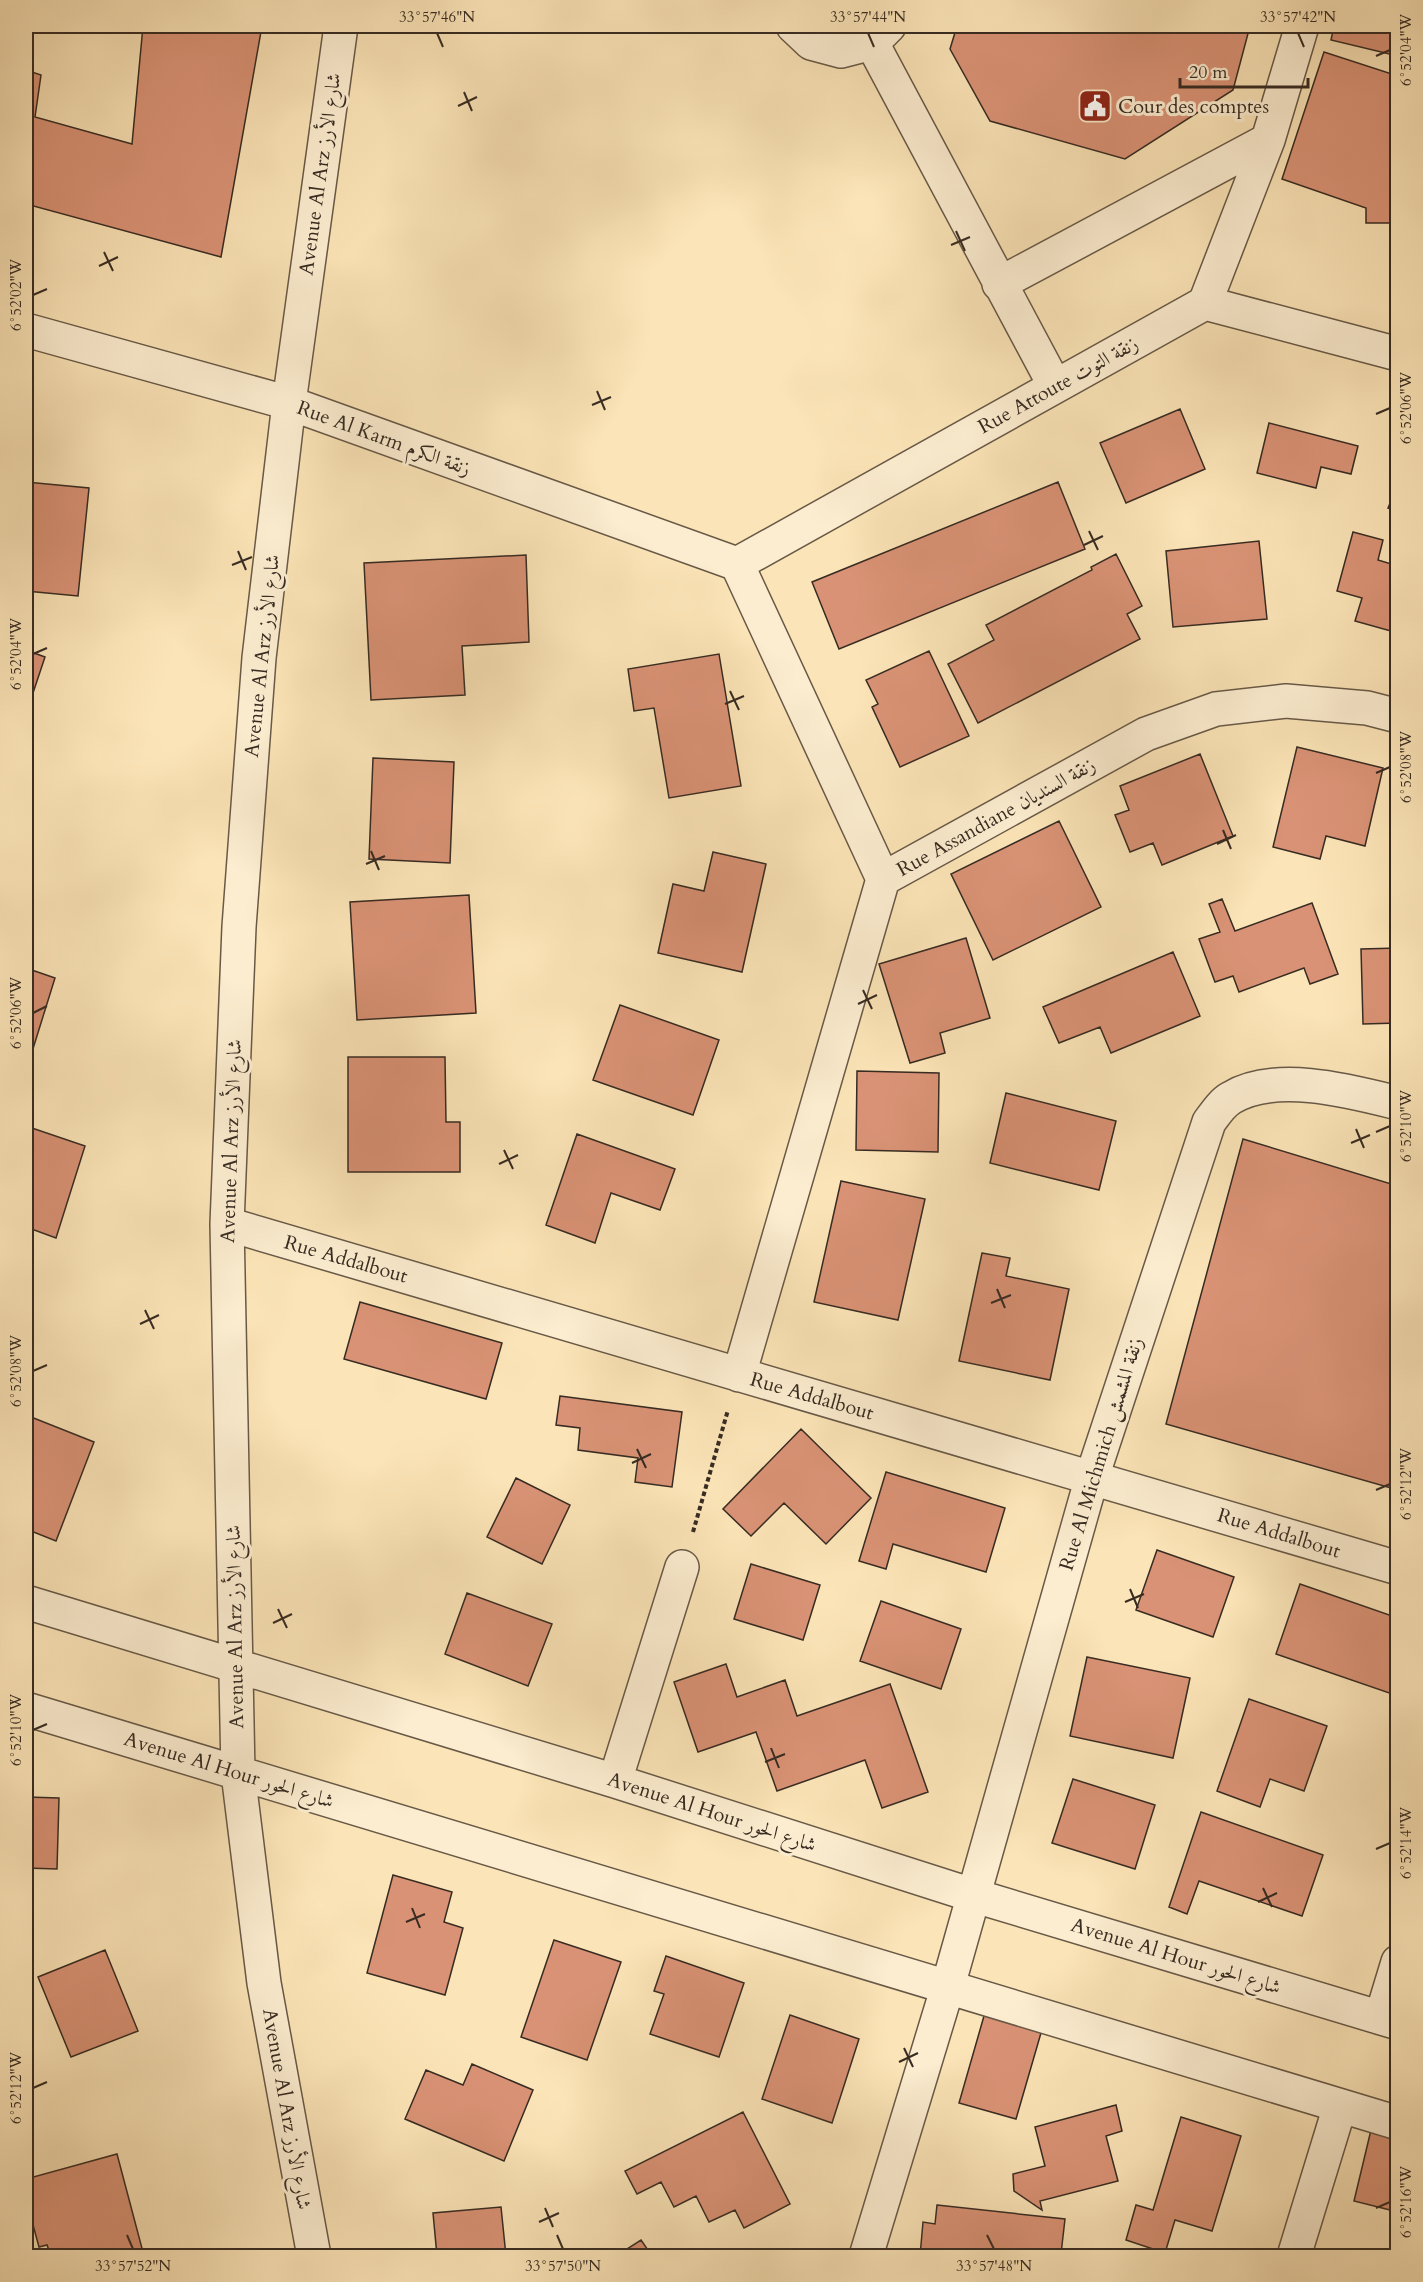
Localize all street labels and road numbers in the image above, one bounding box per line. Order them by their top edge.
street label: Avenue Al Arz شارع الأرز [290,71,352,277]
street label: Rue Attoute زنقة التوت [973,330,1143,440]
street label: Rue Al Karm زنقة الكرم [292,394,475,486]
street label: Avenue Al Arz شارع الأرز [236,553,290,759]
street label: Rue Assandiane زنقة السنديان [892,751,1100,883]
street label: Avenue Al Arz شارع الأرز [212,1039,252,1244]
street label: Rue Addalbout [281,1228,412,1290]
street label: Rue Al Michmich زنقة المشمش [1053,1334,1149,1574]
street label: Rue Addalbout [747,1365,878,1427]
street label: Rue Addalbout [1214,1501,1345,1565]
street label: Avenue Al Arz شارع الأرز [218,1525,254,1729]
street label: Avenue Al Hour شارع الحور [120,1725,337,1819]
street label: Avenue Al Hour شارع الحور [603,1765,820,1862]
street label: Avenue Al Hour شارع الحور [1067,1911,1284,2005]
street label: Avenue Al Arz شارع الأرز [252,2006,320,2212]

